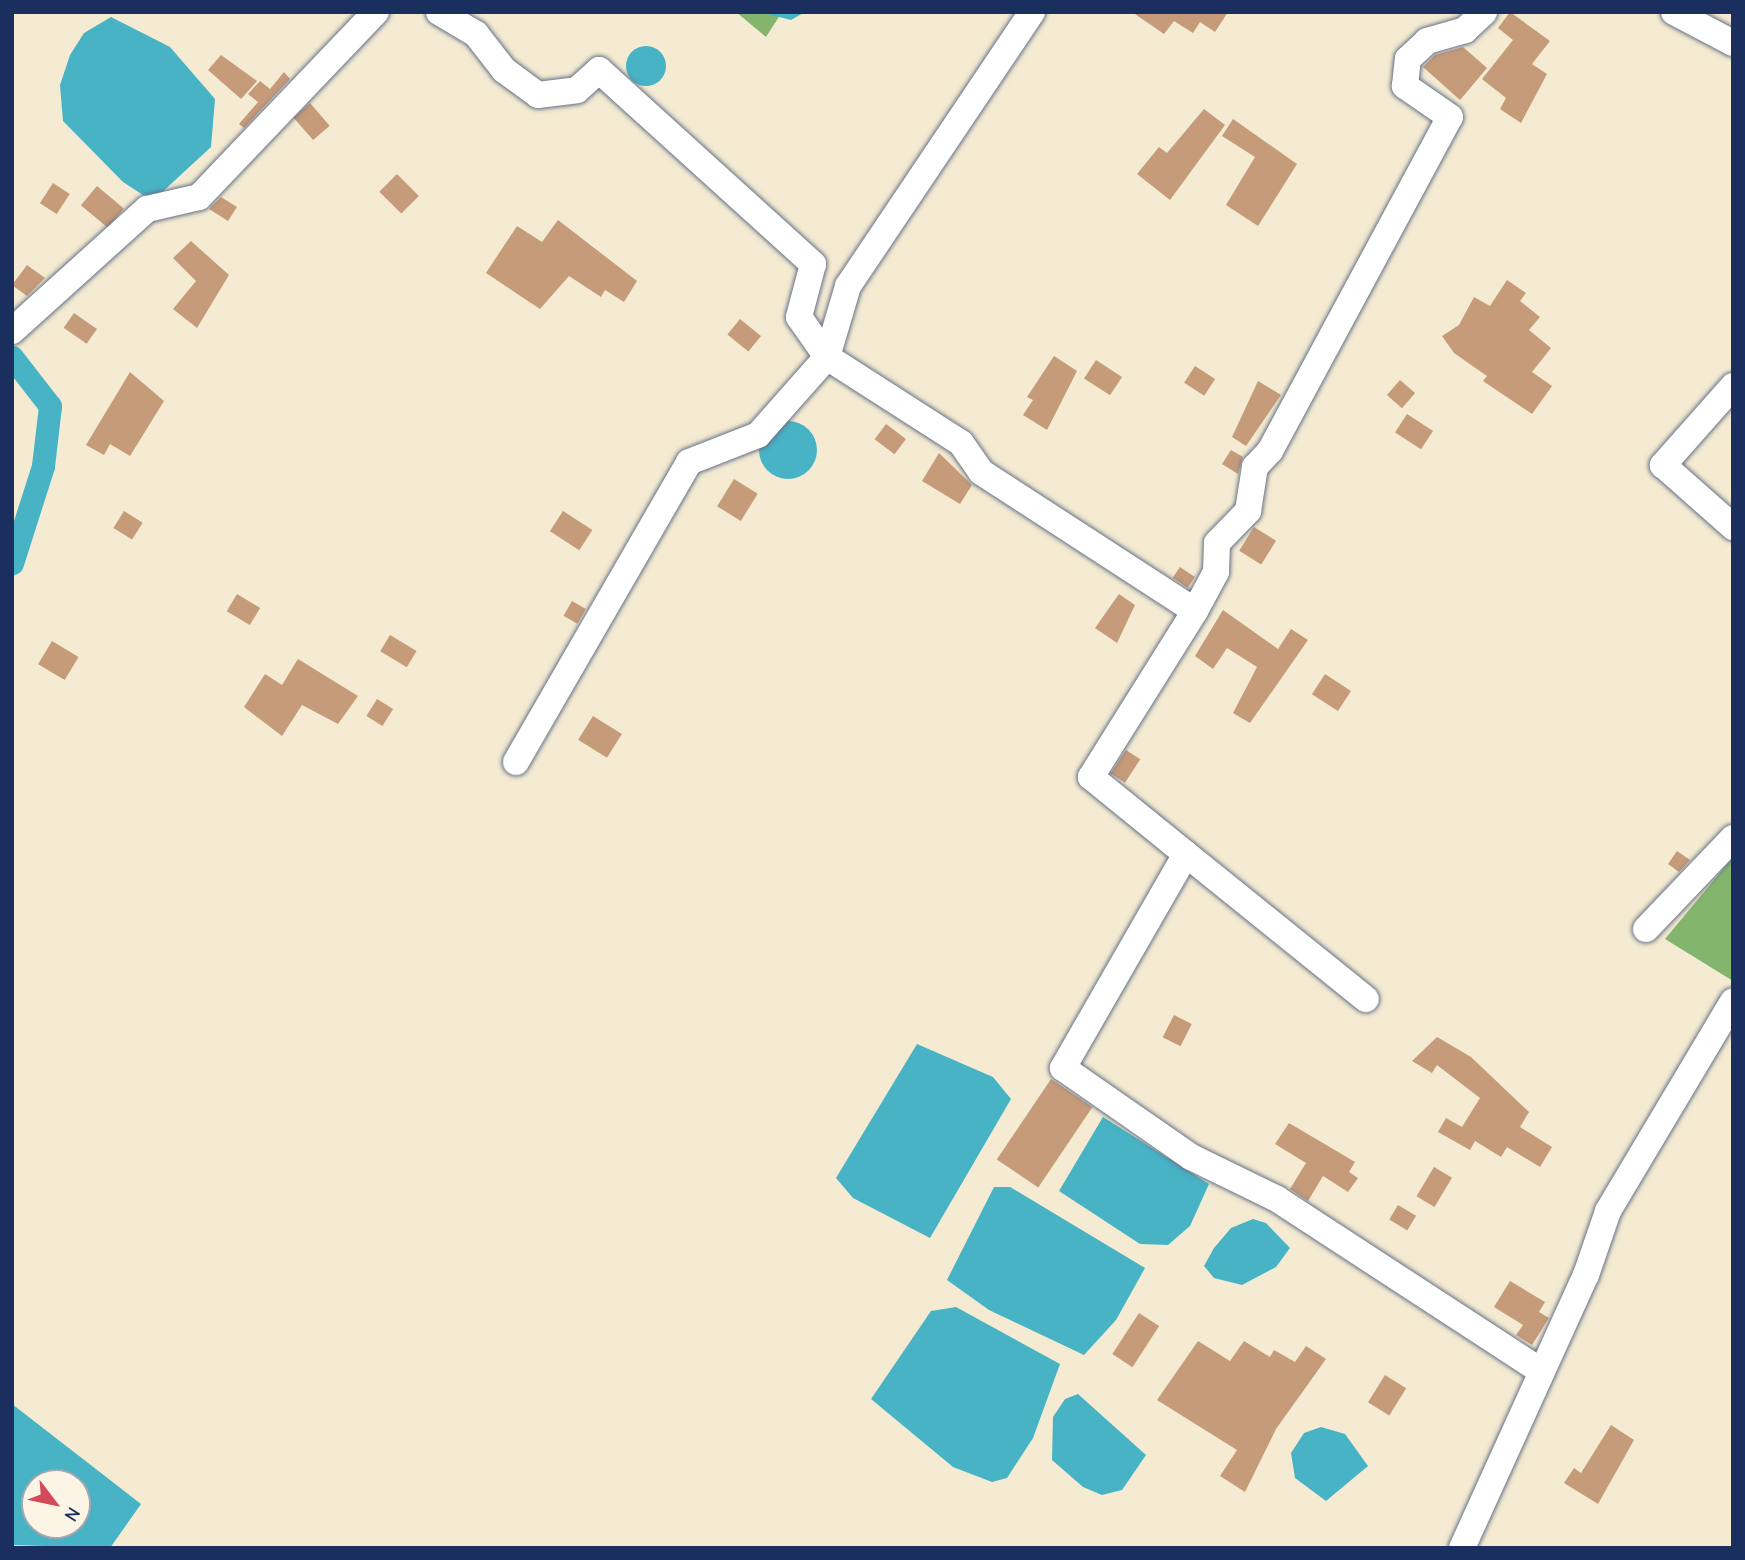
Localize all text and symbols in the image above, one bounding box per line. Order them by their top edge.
north arrow [21,1469,91,1539]
text: N [60,1503,85,1525]

